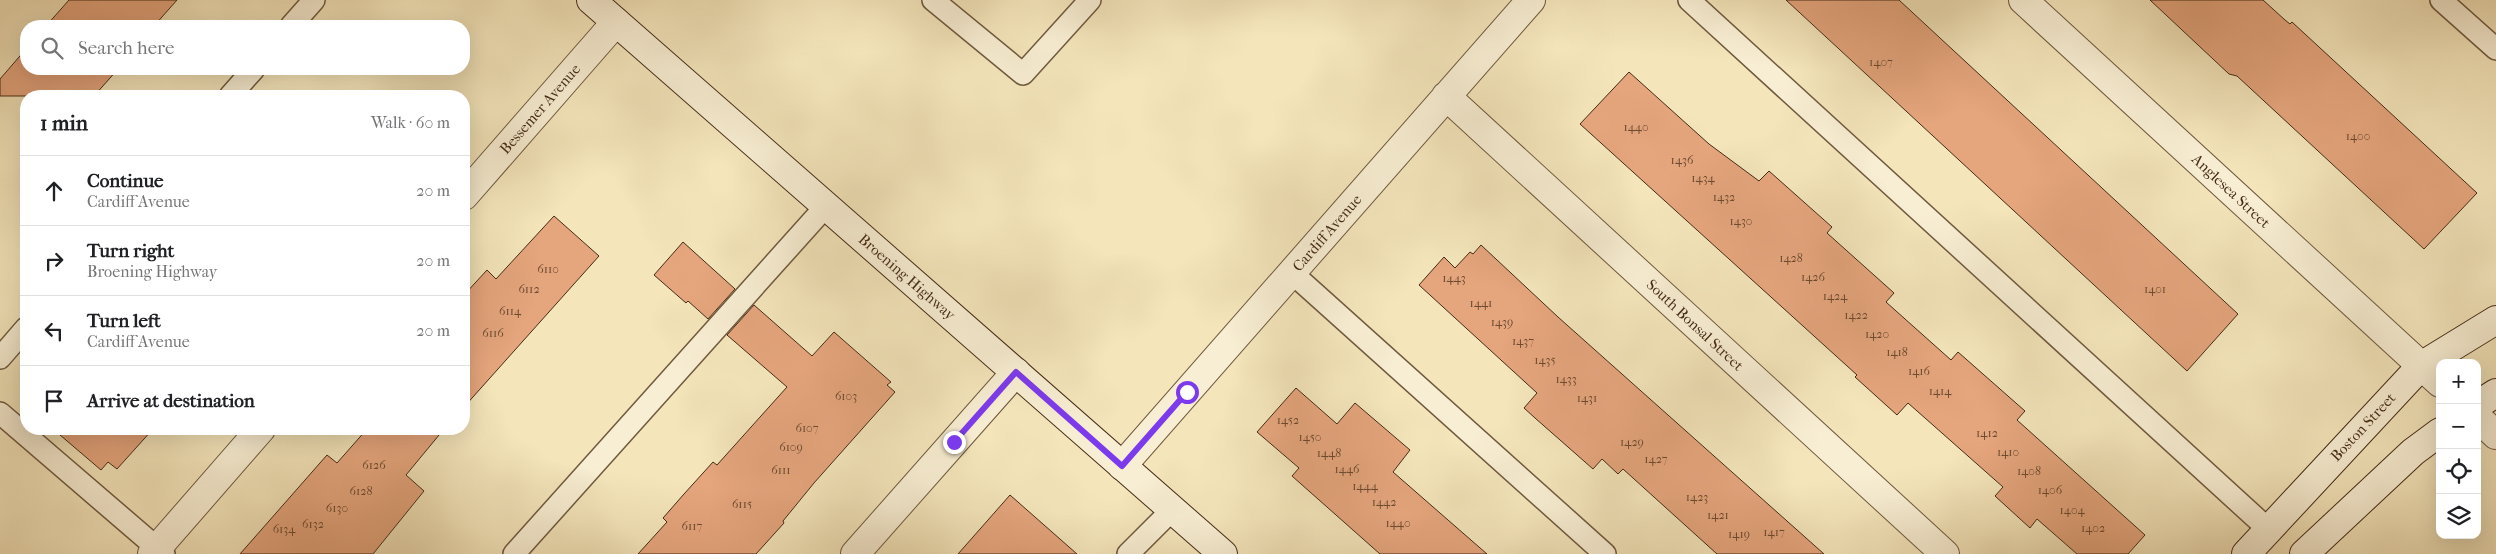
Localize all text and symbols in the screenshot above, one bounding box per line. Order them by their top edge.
search box [20,20,470,75]
icon: search [38,34,66,62]
text: Search here [78,37,174,59]
house number: 1407 [1869,55,1893,69]
street label: Bessemer Avenue [496,60,584,158]
text: 1 min [40,111,88,135]
text: Walk · 60 m [371,113,450,132]
house number: 1440 [1623,120,1649,134]
house number: 1400 [2346,129,2370,143]
street label: Anglesea Street [2187,149,2274,232]
house number: 1436 [1671,153,1694,167]
text: Continue [87,170,163,192]
house number: 1434 [1691,171,1716,185]
icon: ahead [40,177,68,205]
text: 20 m [416,181,450,200]
street label: Cardiff Avenue [1289,190,1366,275]
house number: 1432 [1713,190,1735,204]
text: Cardiff Avenue [87,192,190,211]
house number: 1430 [1730,214,1752,228]
street label: Broening Highway [855,230,960,325]
text: Turn right [87,240,174,262]
icon: right [40,247,68,275]
text: 20 m [416,251,450,270]
house number: 1428 [1779,251,1803,265]
text: Broening Highway [87,262,217,281]
house number: 6110 [537,262,559,276]
house number: 1426 [1801,270,1826,284]
house number: 1443 [1442,271,1466,285]
street label: South Bonsal Street [1643,275,1748,375]
house number: 6112 [518,282,540,296]
house number: 1401 [2144,282,2166,296]
house number: 1424 [1823,289,1848,303]
house number: 1441 [1470,296,1492,310]
house number: 6114 [499,304,522,318]
house number: 1422 [1844,308,1868,322]
text: Turn left [87,310,161,332]
house number: 1439 [1491,315,1513,329]
icon: left [40,317,68,345]
text: 20 m [416,321,450,340]
house number: 6116 [482,326,504,340]
house number: 1420 [1865,327,1889,341]
text: Cardiff Avenue [87,332,190,351]
house number: 1437 [1512,334,1534,348]
house number: 1418 [1886,345,1908,359]
house number: 1435 [1534,353,1556,367]
map controls [2436,359,2481,539]
button: + [2436,359,2481,404]
house number: 1416 [1908,364,1931,378]
house number: 1433 [1555,372,1577,386]
route start [1176,381,1199,404]
house number: 1414 [1929,384,1952,398]
icon: arrive [40,387,68,415]
street label: Boston Street [2327,388,2400,465]
house number: 6103 [835,389,857,403]
text: Arrive at destination [87,390,255,412]
house number: 1431 [1577,391,1597,405]
button: − [2436,404,2481,449]
house number: 1452 [1277,413,1299,427]
house number: 6107 [795,421,819,435]
house number: 1412 [1976,426,1998,440]
house number: 1450 [1299,430,1321,444]
route end [943,431,966,454]
house number: 1429 [1620,435,1644,449]
house number: 6109 [779,440,803,454]
house number: 1410 [1997,445,2019,459]
house number: 1448 [1317,446,1341,460]
button: locate [2436,449,2481,494]
house number: 1427 [1644,452,1668,466]
house number: 6126 [362,458,386,472]
house number: 1446 [1334,462,1360,476]
house number: 6111 [771,463,791,477]
house number: 1408 [2017,464,2041,478]
house number: 1444 [1352,479,1379,493]
house number: 1406 [2038,483,2063,497]
house number: 6128 [350,484,372,498]
house number: 1423 [1686,490,1708,504]
button: layers [2436,494,2481,539]
house number: 1442 [1372,495,1396,509]
house number: 6115 [732,497,752,511]
house number: 6130 [326,501,348,515]
house number: 1404 [2060,503,2085,517]
house number: 1421 [1707,508,1729,522]
house number: 1440 [1385,516,1411,530]
house number: 6132 [302,517,324,531]
house number: 6117 [682,519,703,533]
house number: 1402 [2081,521,2105,535]
house number: 6134 [273,522,296,536]
house number: 1417 [1763,525,1785,539]
house number: 1419 [1728,527,1750,541]

